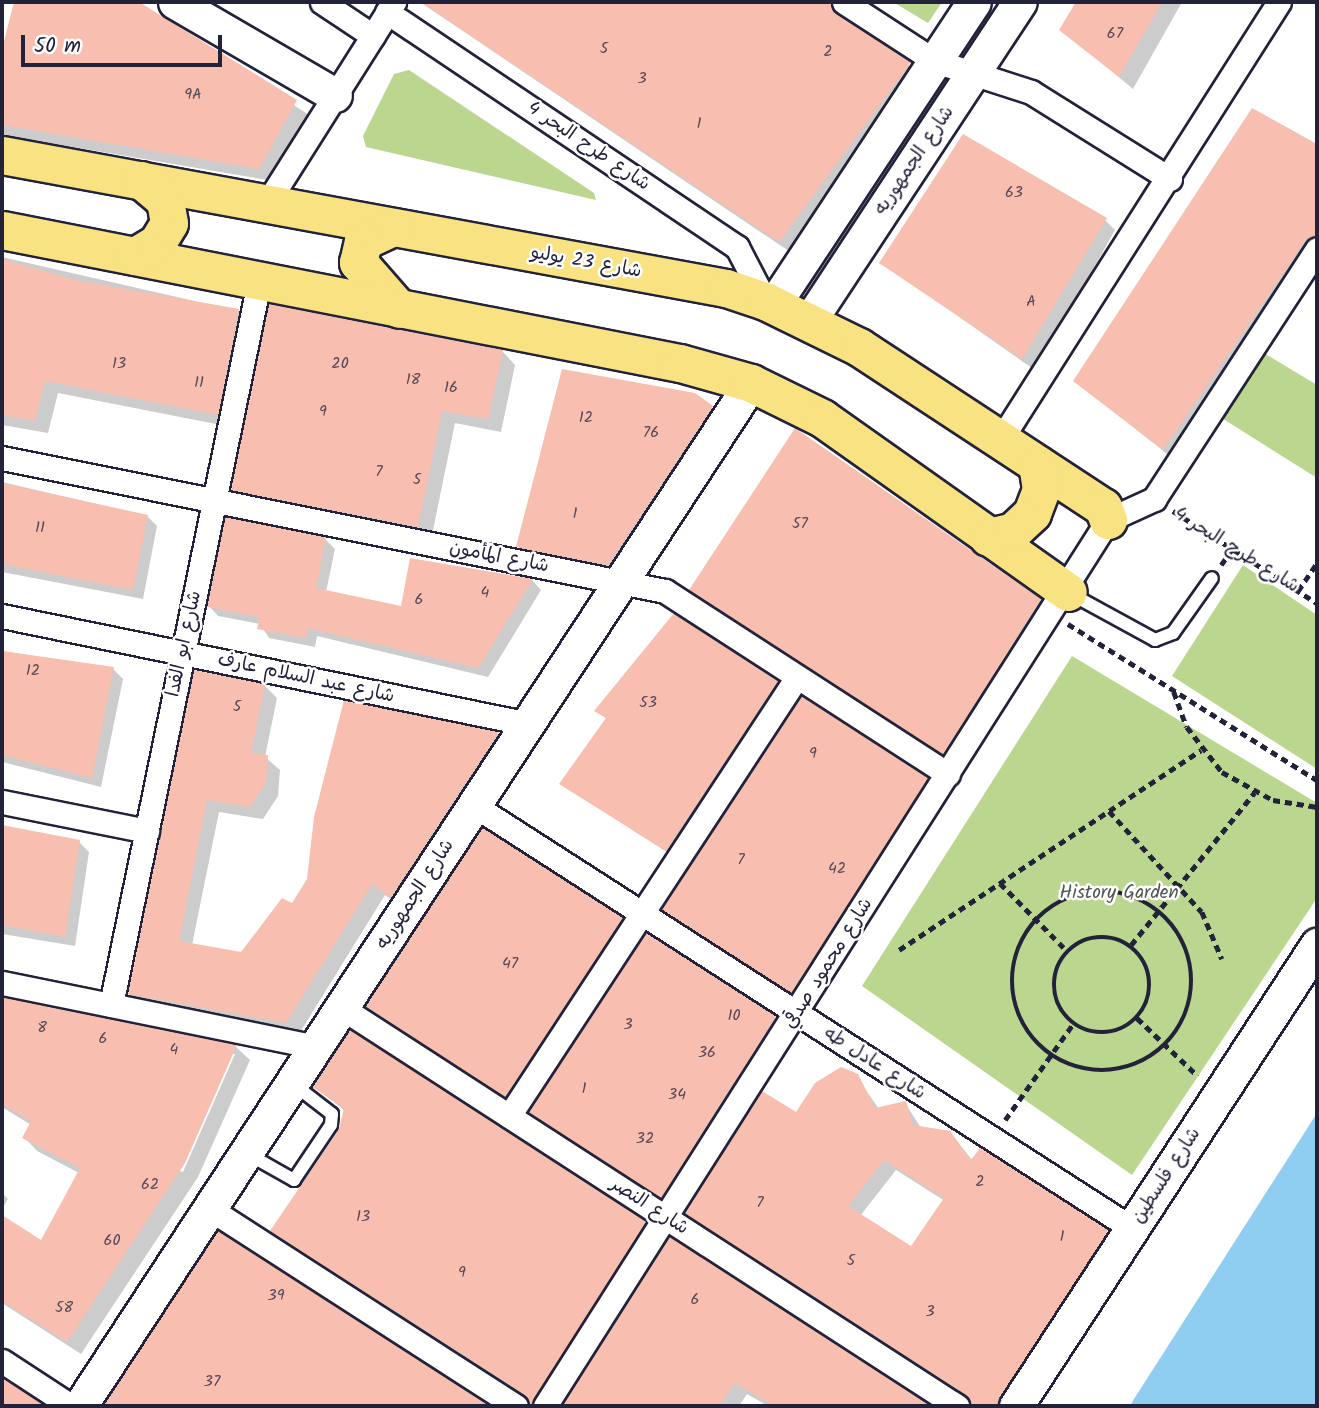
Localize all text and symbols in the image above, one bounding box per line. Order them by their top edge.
scale bar [24,21,226,65]
house number: 67 [1107,24,1123,44]
text: 50 m [34,30,81,63]
house number: 5 [600,39,608,59]
house number: 2 [823,42,833,62]
house number: 3 [637,69,647,89]
house number: 9A [184,85,202,105]
street label: شارع طرح البحر 4 [522,97,654,197]
street label: شارع الجمهوريه [870,102,960,220]
house number: 1 [696,114,702,134]
house number: 63 [1005,183,1023,203]
street label: شارع 23 يوليو [529,242,643,284]
house number: A [1026,292,1036,312]
house number: 13 [112,354,126,374]
house number: 20 [331,354,349,374]
house number: 18 [406,370,420,390]
house number: 11 [194,373,204,393]
house number: 16 [444,378,458,398]
house number: 9 [319,402,327,422]
house number: 12 [579,408,593,428]
house number: 76 [643,423,659,443]
house number: 7 [375,462,383,482]
house number: 5 [413,470,421,490]
street label: شارع طرح البحر 4 [1169,503,1303,599]
house number: 1 [572,504,578,524]
house number: 57 [792,514,808,534]
house number: 11 [35,518,45,538]
street label: شارع المأمون [447,537,551,579]
house number: 4 [481,583,489,603]
street label: شارع ابو الفدا [163,589,207,699]
house number: 6 [415,590,423,610]
street label: شارع عبد السلام عارف [216,649,396,709]
house number: 12 [26,661,40,681]
house number: 53 [639,693,657,713]
house number: 5 [233,697,241,717]
house number: 9 [809,744,817,764]
street label: شارع الجمهوريه [372,836,460,954]
house number: 7 [737,850,745,870]
house number: 42 [828,859,846,879]
park label: History Garden [1059,883,1179,905]
street label: شارع محمود صدقي [780,894,878,1034]
house number: 47 [502,954,518,974]
house number: 10 [727,1006,741,1026]
house number: 3 [623,1015,633,1035]
house number: 8 [37,1018,47,1038]
street label: شارع عادل طه [819,1022,929,1106]
house number: 6 [99,1029,107,1049]
house number: 4 [170,1040,178,1060]
house number: 36 [698,1043,716,1063]
house number: 1 [581,1079,587,1099]
house number: 34 [668,1085,686,1105]
street label: شارع فلسطين [1128,1124,1206,1228]
house number: 32 [636,1129,654,1149]
house number: 2 [975,1172,985,1192]
street label: شارع النصر [606,1173,692,1241]
house number: 62 [141,1175,159,1195]
house number: 7 [756,1193,764,1213]
house number: 13 [356,1207,370,1227]
house number: 1 [1059,1227,1065,1247]
house number: 60 [104,1231,120,1251]
house number: 5 [847,1251,855,1271]
house number: 9 [458,1263,466,1283]
house number: 39 [268,1286,284,1306]
house number: 6 [691,1290,699,1310]
house number: 58 [55,1298,73,1318]
house number: 3 [925,1302,935,1322]
house number: 37 [204,1372,220,1392]

